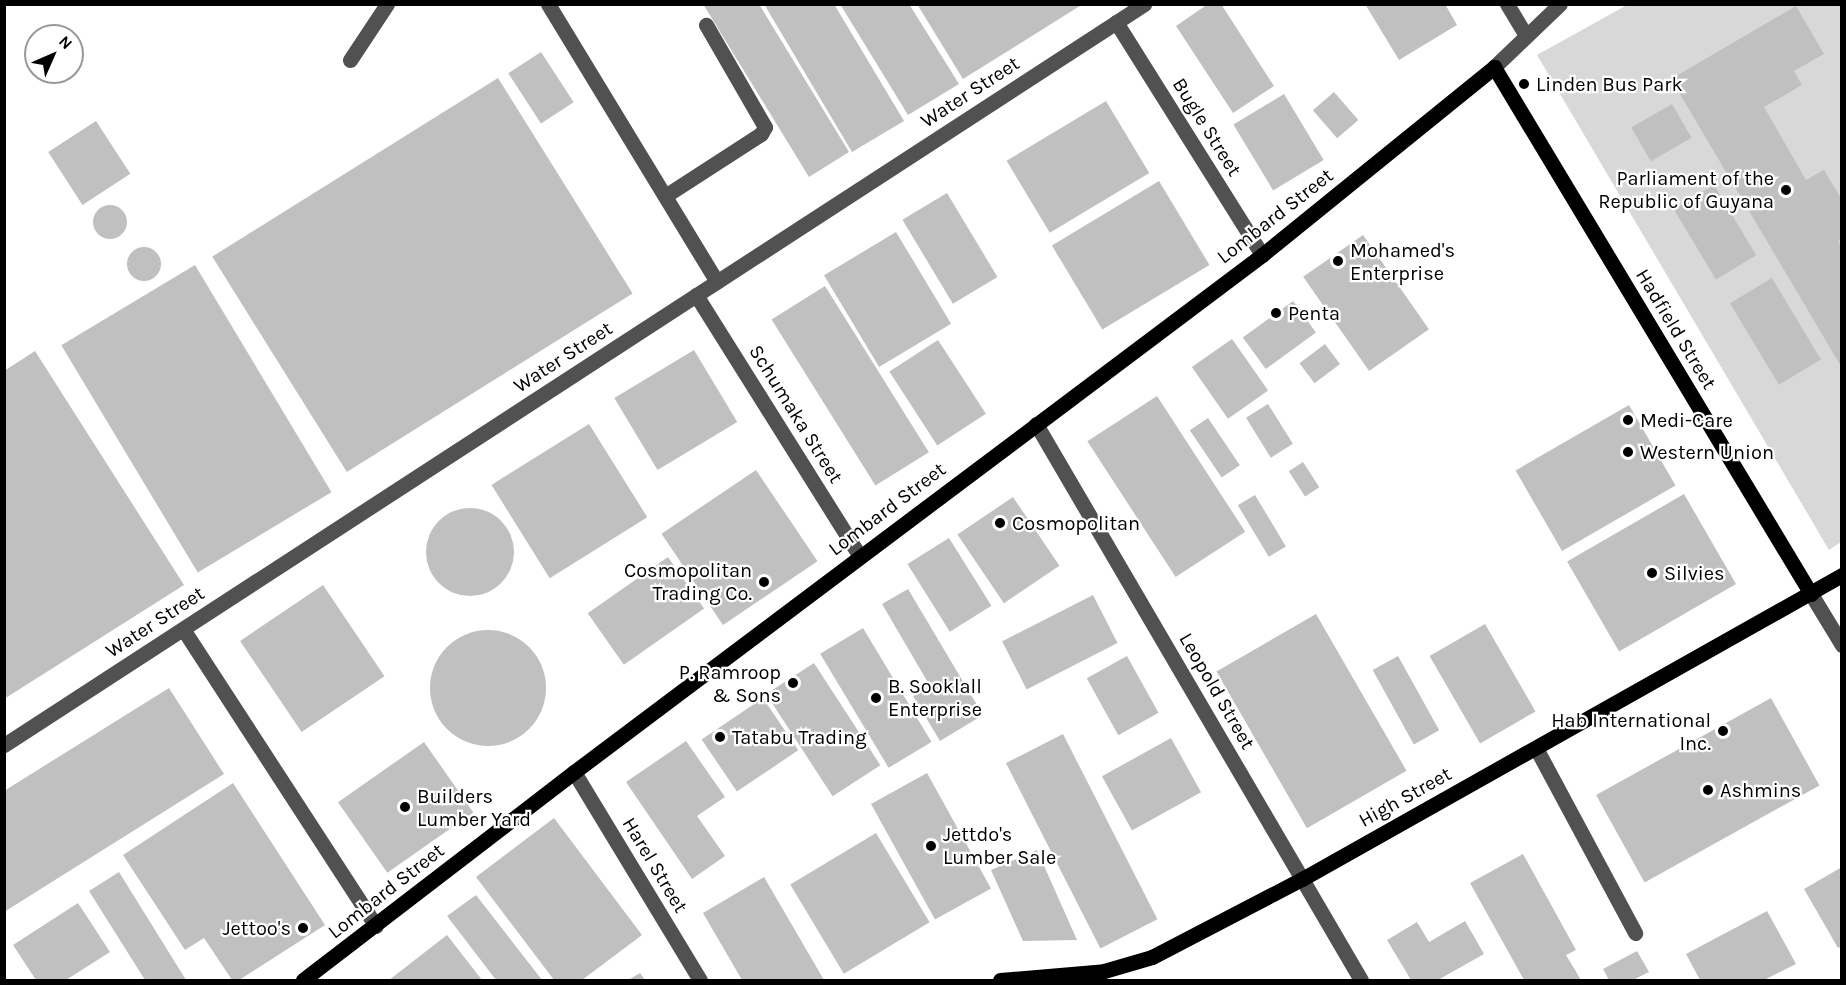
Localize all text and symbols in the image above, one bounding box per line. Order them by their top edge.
north arrow [24,24,84,84]
text: N [55,32,76,53]
street label: Water Street [916,51,1024,133]
place label: Linden Bus Park [1536,72,1683,96]
street label: Bugle Street [1167,73,1247,181]
marker: Linden Bus Park [1517,77,1531,91]
street label: Lombard Street [1212,163,1338,269]
place label: Parliament of the Republic of Guyana [1598,166,1774,213]
marker: Parliament of the Republic of Guyana [1779,183,1793,197]
place label: Mohamed's Enterprise [1350,238,1455,285]
marker: Mohamed's Enterprise [1331,254,1345,268]
street label: Hadfield Street [1631,264,1721,394]
place label: Penta [1288,301,1340,325]
marker: Penta [1269,306,1283,320]
street label: Water Street [509,316,617,398]
street label: Schumaka Street [744,341,848,487]
place label: Medi-Care [1640,408,1733,432]
marker: Medi-Care [1621,413,1635,427]
place label: Western Union [1640,440,1774,464]
marker: Western Union [1621,445,1635,459]
street label: Lombard Street [824,457,950,561]
place label: Cosmopolitan [1012,511,1140,535]
marker: Cosmopolitan [993,516,1007,530]
place label: Cosmopolitan Trading Co. [624,558,752,605]
place label: Silvies [1664,561,1724,585]
marker: Silvies [1645,566,1659,580]
marker: Cosmopolitan Trading Co. [757,575,771,589]
street label: Water Street [101,581,209,663]
street label: Leopold Street [1174,629,1260,753]
place label: P. Ramroop & Sons [679,660,781,707]
place label: B. Sooklall Enterprise [888,674,982,721]
marker: P. Ramroop & Sons [786,676,800,690]
marker: B. Sooklall Enterprise [869,691,883,705]
place label: Hab International Inc. [1551,708,1711,755]
marker: Hab International Inc. [1716,724,1730,738]
place label: Tatabu Trading [732,725,866,749]
marker: Tatabu Trading [713,730,727,744]
street label: High Street [1354,762,1456,832]
place label: Ashmins [1720,778,1801,802]
marker: Ashmins [1701,783,1715,797]
place label: Builders Lumber Yard [417,784,531,831]
marker: Builders Lumber Yard [398,800,412,814]
street label: Harel Street [617,813,693,917]
place label: Jettdo's Lumber Sale [943,822,1056,869]
street label: Lombard Street [323,838,449,944]
marker: Jettdo's Lumber Sale [924,839,938,853]
place label: Jettoo's [223,916,291,940]
marker: Jettoo's [296,921,310,935]

